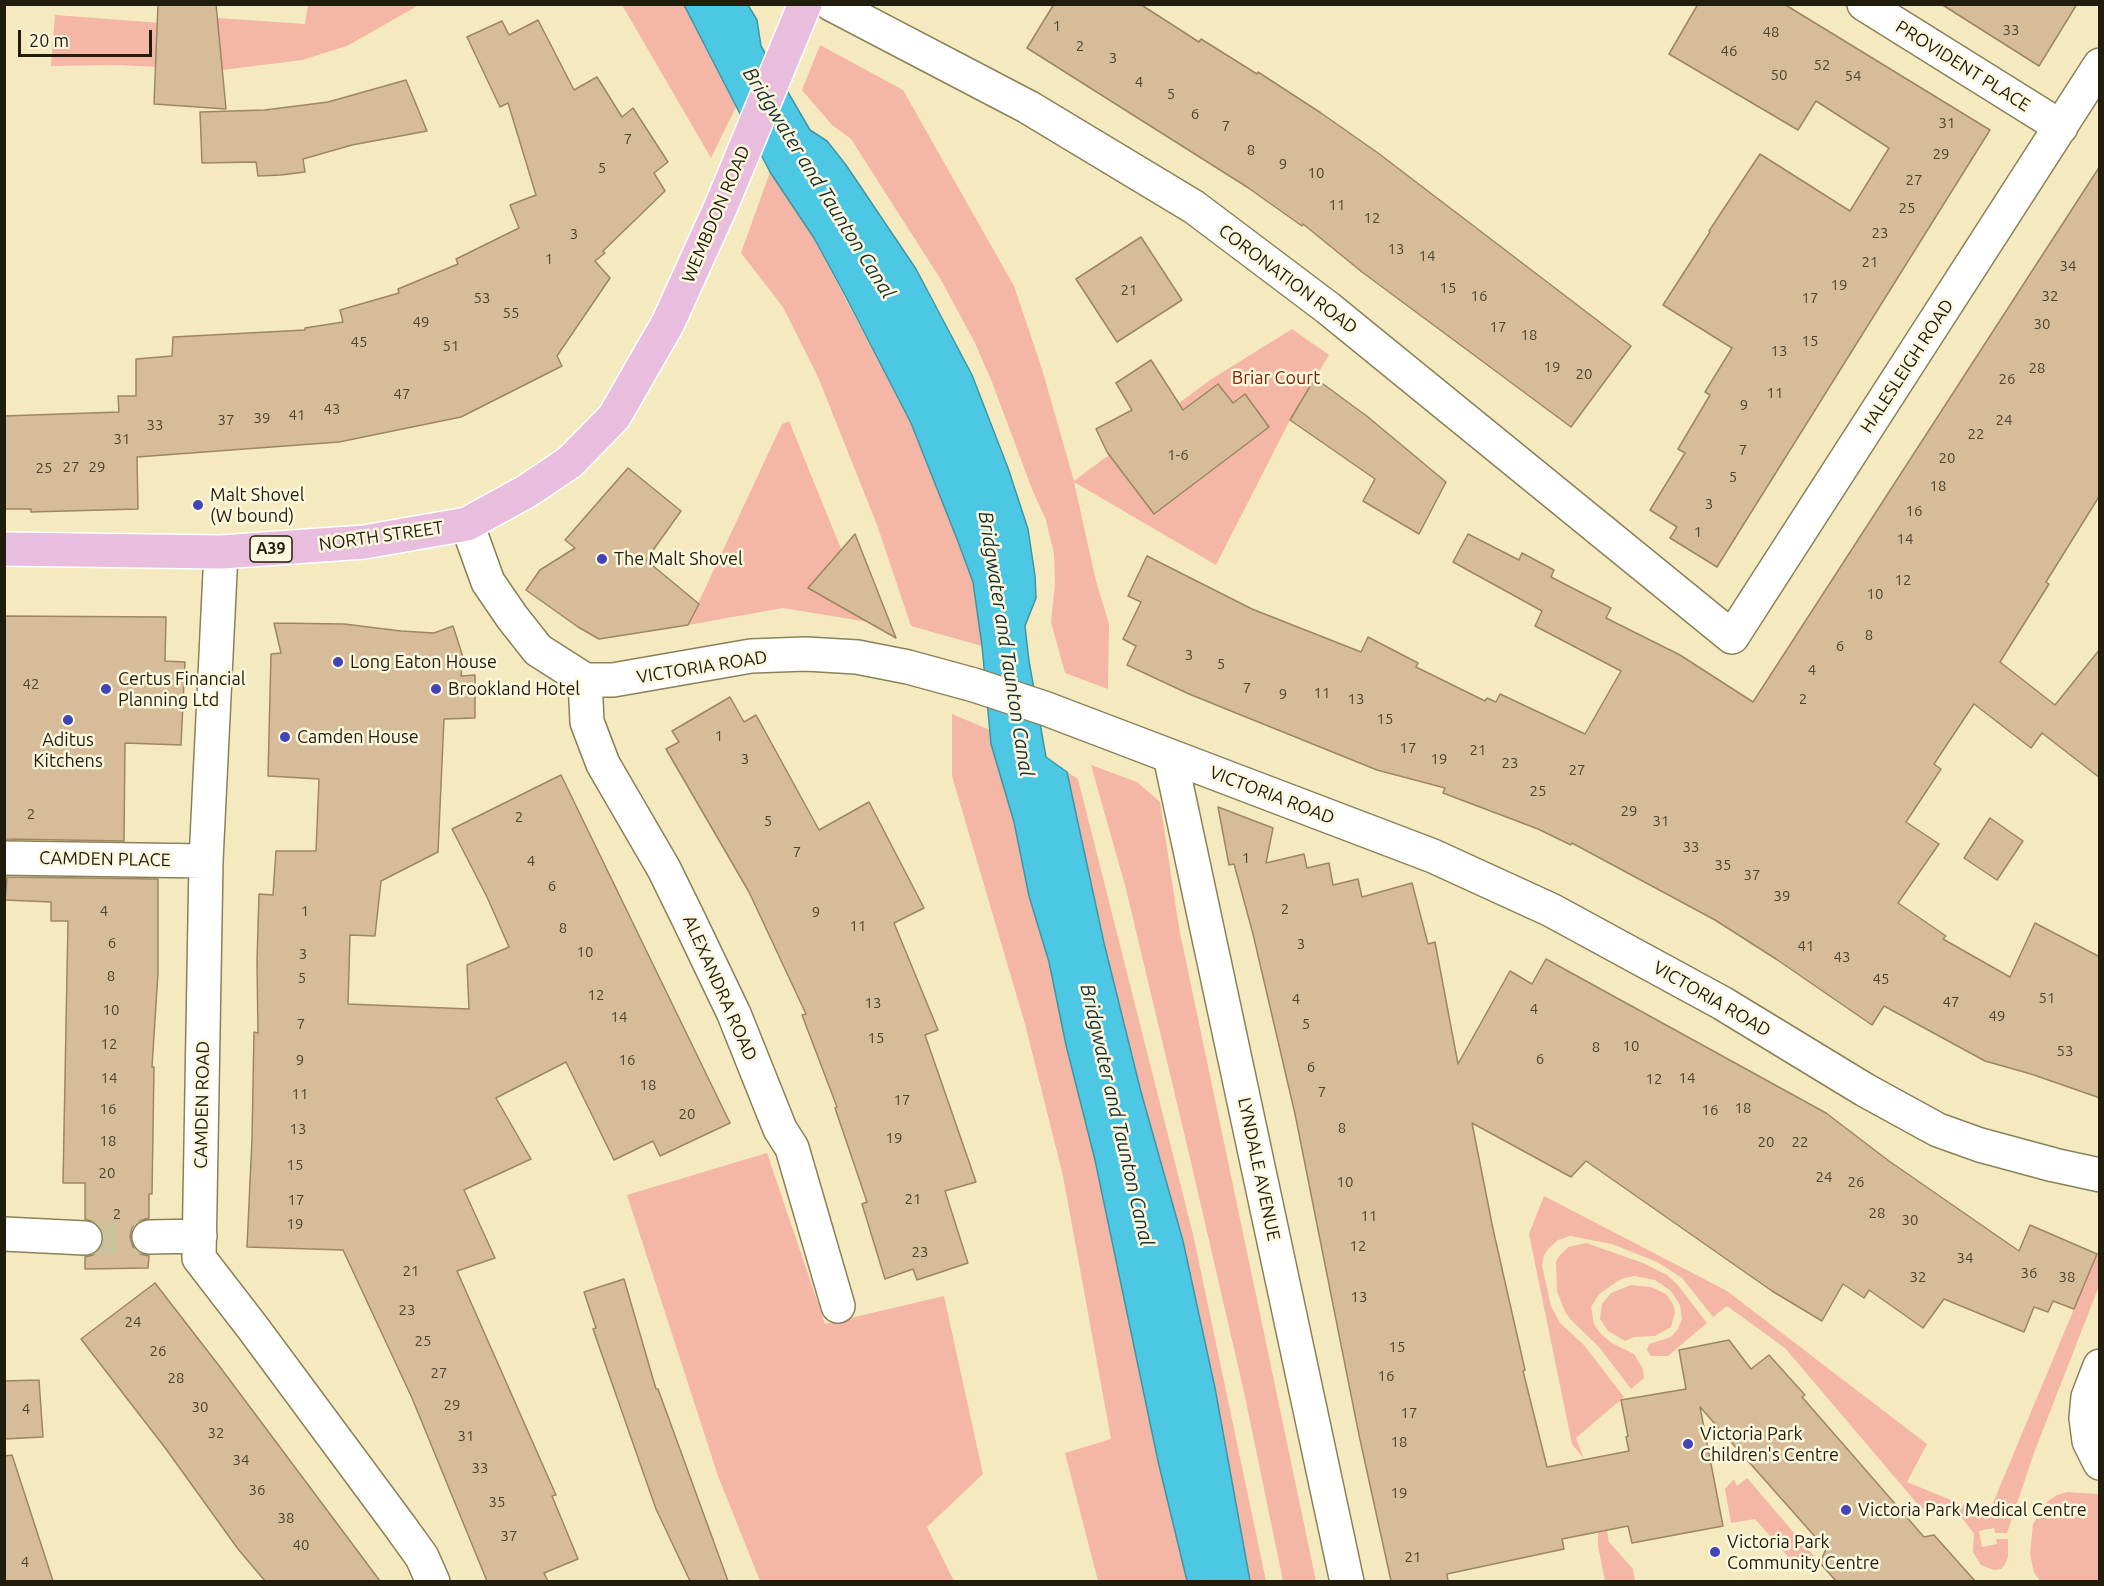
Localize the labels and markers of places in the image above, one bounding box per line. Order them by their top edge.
place label: Malt Shovel (W bound) [210,484,304,526]
marker: Malt Shovel (W bound) [191,498,205,512]
place label: The Malt Shovel [614,548,743,570]
marker: The Malt Shovel [595,552,609,566]
place label: Long Eaton House [350,651,497,673]
marker: Long Eaton House [331,655,345,669]
place label: Certus Financial Planning Ltd [118,668,245,710]
place label: Brookland Hotel [448,678,580,700]
marker: Certus Financial Planning Ltd [99,682,113,696]
marker: Brookland Hotel [429,682,443,696]
marker: Aditus Kitchens [61,713,75,727]
place label: Camden House [297,726,419,748]
place label: Aditus Kitchens [33,729,103,771]
marker: Camden House [278,730,292,744]
place label: Victoria Park Children's Centre [1700,1423,1839,1466]
marker: Victoria Park Children's Centre [1681,1437,1695,1451]
place label: Victoria Park Medical Centre [1858,1499,2087,1521]
marker: Victoria Park Medical Centre [1839,1503,1853,1517]
place label: Victoria Park Community Centre [1727,1531,1879,1574]
marker: Victoria Park Community Centre [1708,1545,1722,1559]

